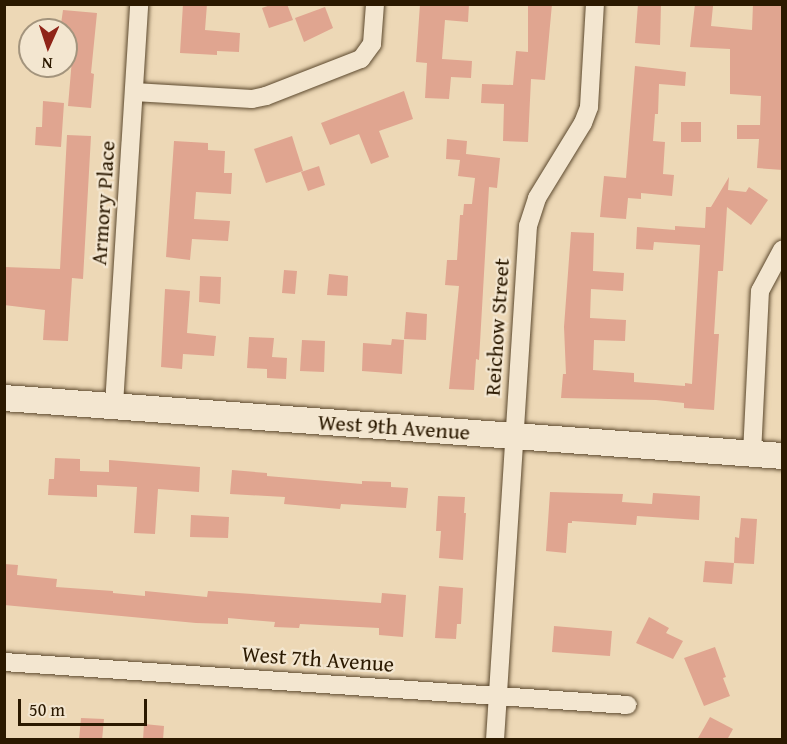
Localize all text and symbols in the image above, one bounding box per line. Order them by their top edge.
north arrow [18,18,78,78]
text: N [41,52,53,76]
street label: Armory Place [85,140,121,266]
street label: Reichow Street [479,257,515,397]
street label: West 9th Avenue [317,409,471,445]
street label: West 7th Avenue [241,641,395,677]
scale bar [21,687,150,725]
text: 50 m [29,696,65,723]

